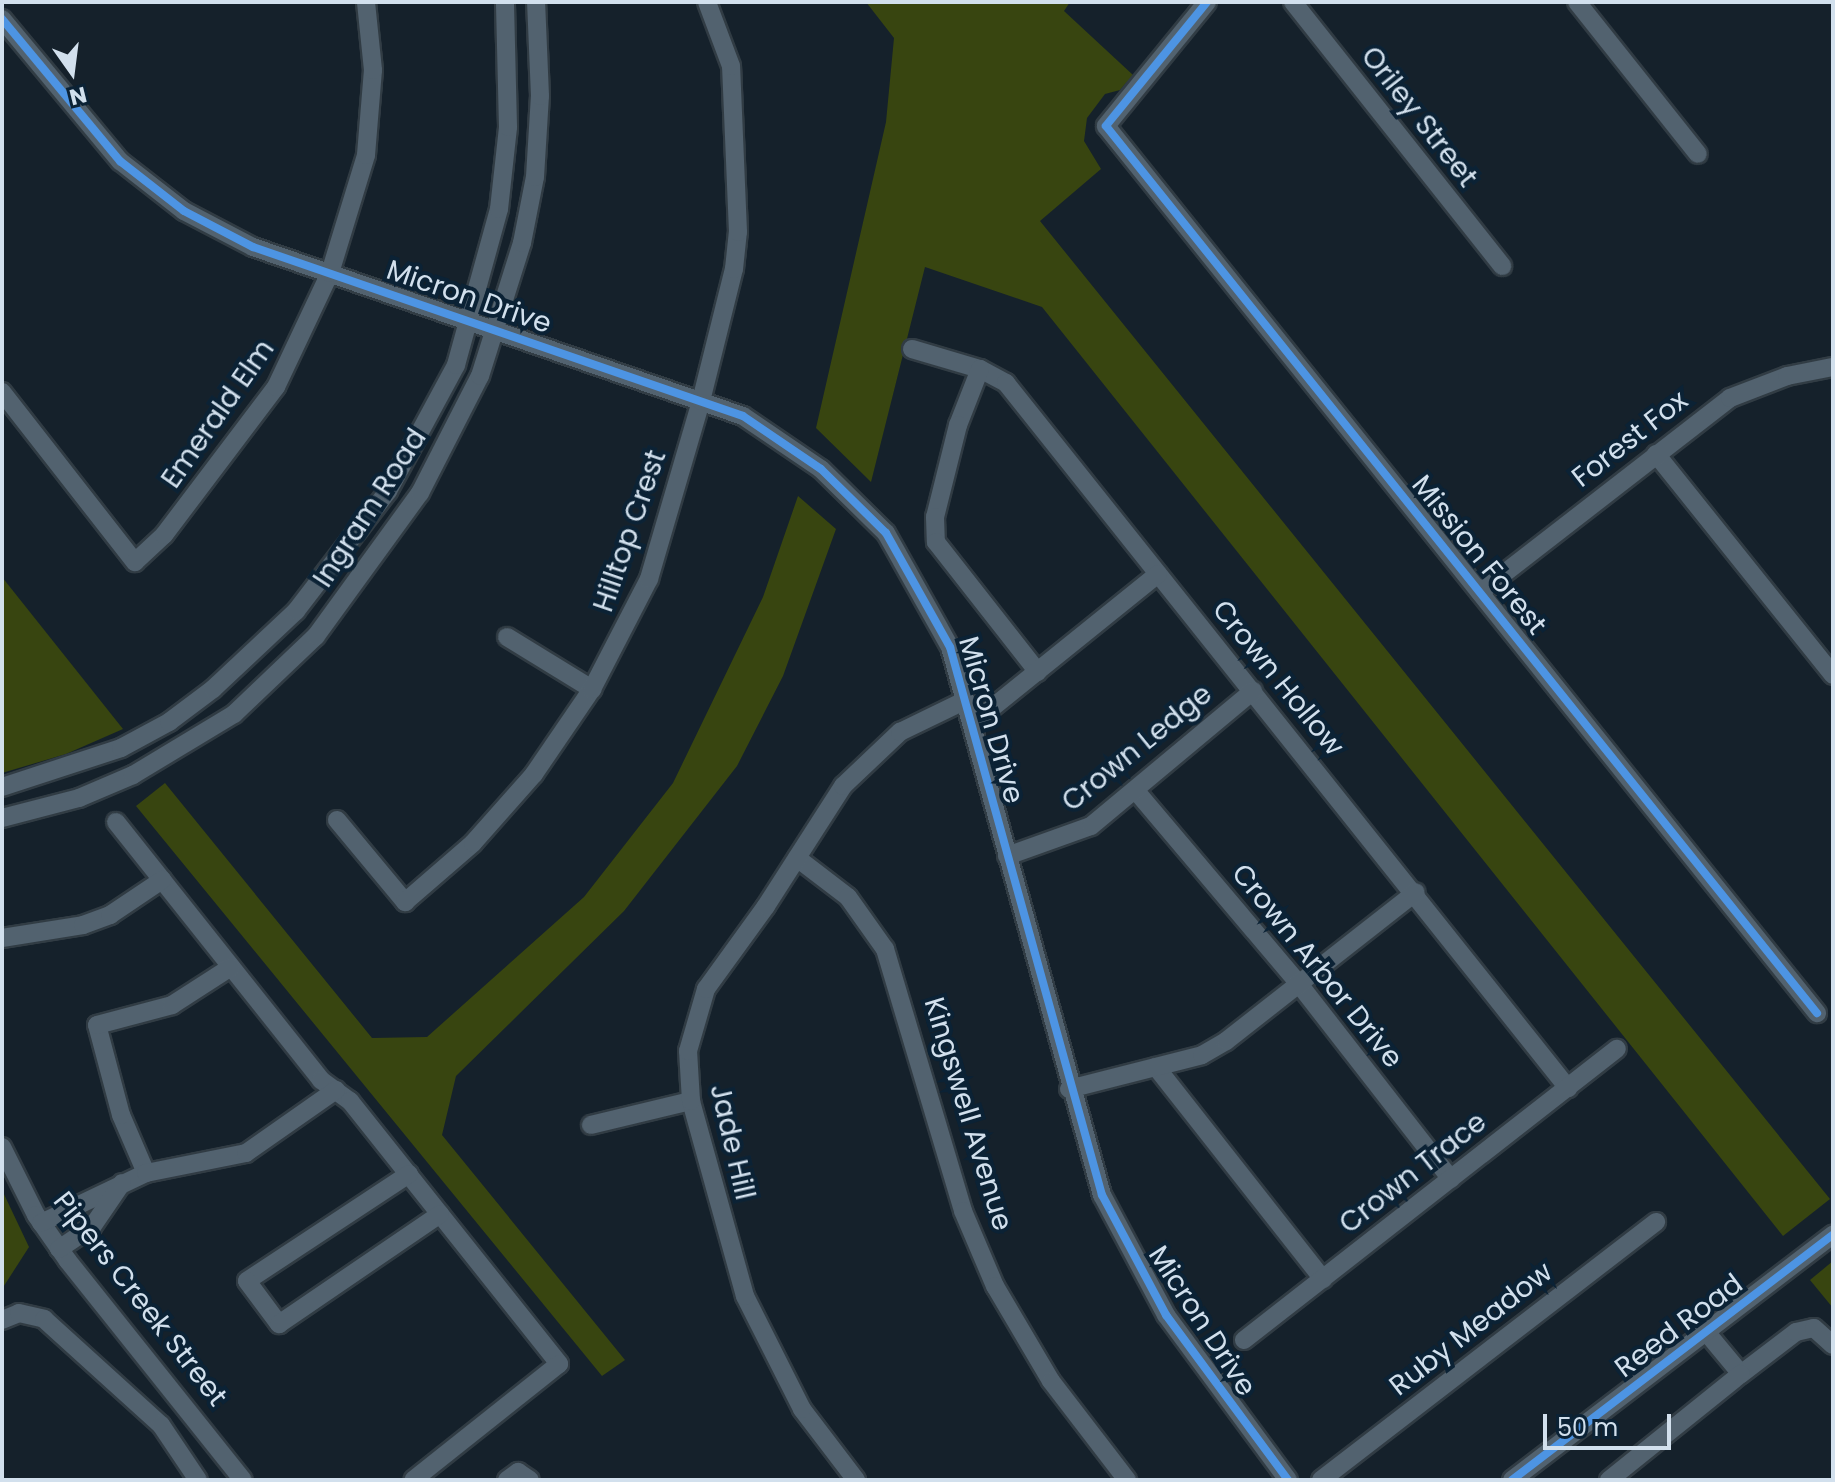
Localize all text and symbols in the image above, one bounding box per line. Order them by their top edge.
north arrow [32,32,112,112]
street label: Oriley Street [1354,40,1484,194]
text: N [66,79,90,113]
street label: Micron Drive [382,253,556,341]
street label: Emerald Elm [155,333,281,495]
street label: Forest Fox [1565,383,1695,495]
street label: Ingram Road [306,422,434,594]
street label: Hilltop Crest [587,446,673,616]
street label: Mission Forest [1405,469,1553,641]
street label: Crown Hollow [1205,593,1351,763]
street label: Micron Drive [951,633,1031,807]
street label: Crown Ledge [1055,677,1219,819]
street label: Crown Arbor Drive [1224,857,1410,1075]
street label: Kingswell Avenue [917,993,1019,1235]
street label: Jade Hill [702,1081,762,1203]
street label: Crown Trace [1333,1105,1493,1241]
street label: Pipers Creek Street [46,1185,234,1413]
street label: Micron Drive [1141,1240,1263,1402]
street label: Ruby Meadow [1383,1255,1559,1403]
street label: Reed Road [1609,1267,1749,1385]
scale bar [1547,1398,1675,1448]
text: 50 m [1557,1411,1618,1444]

